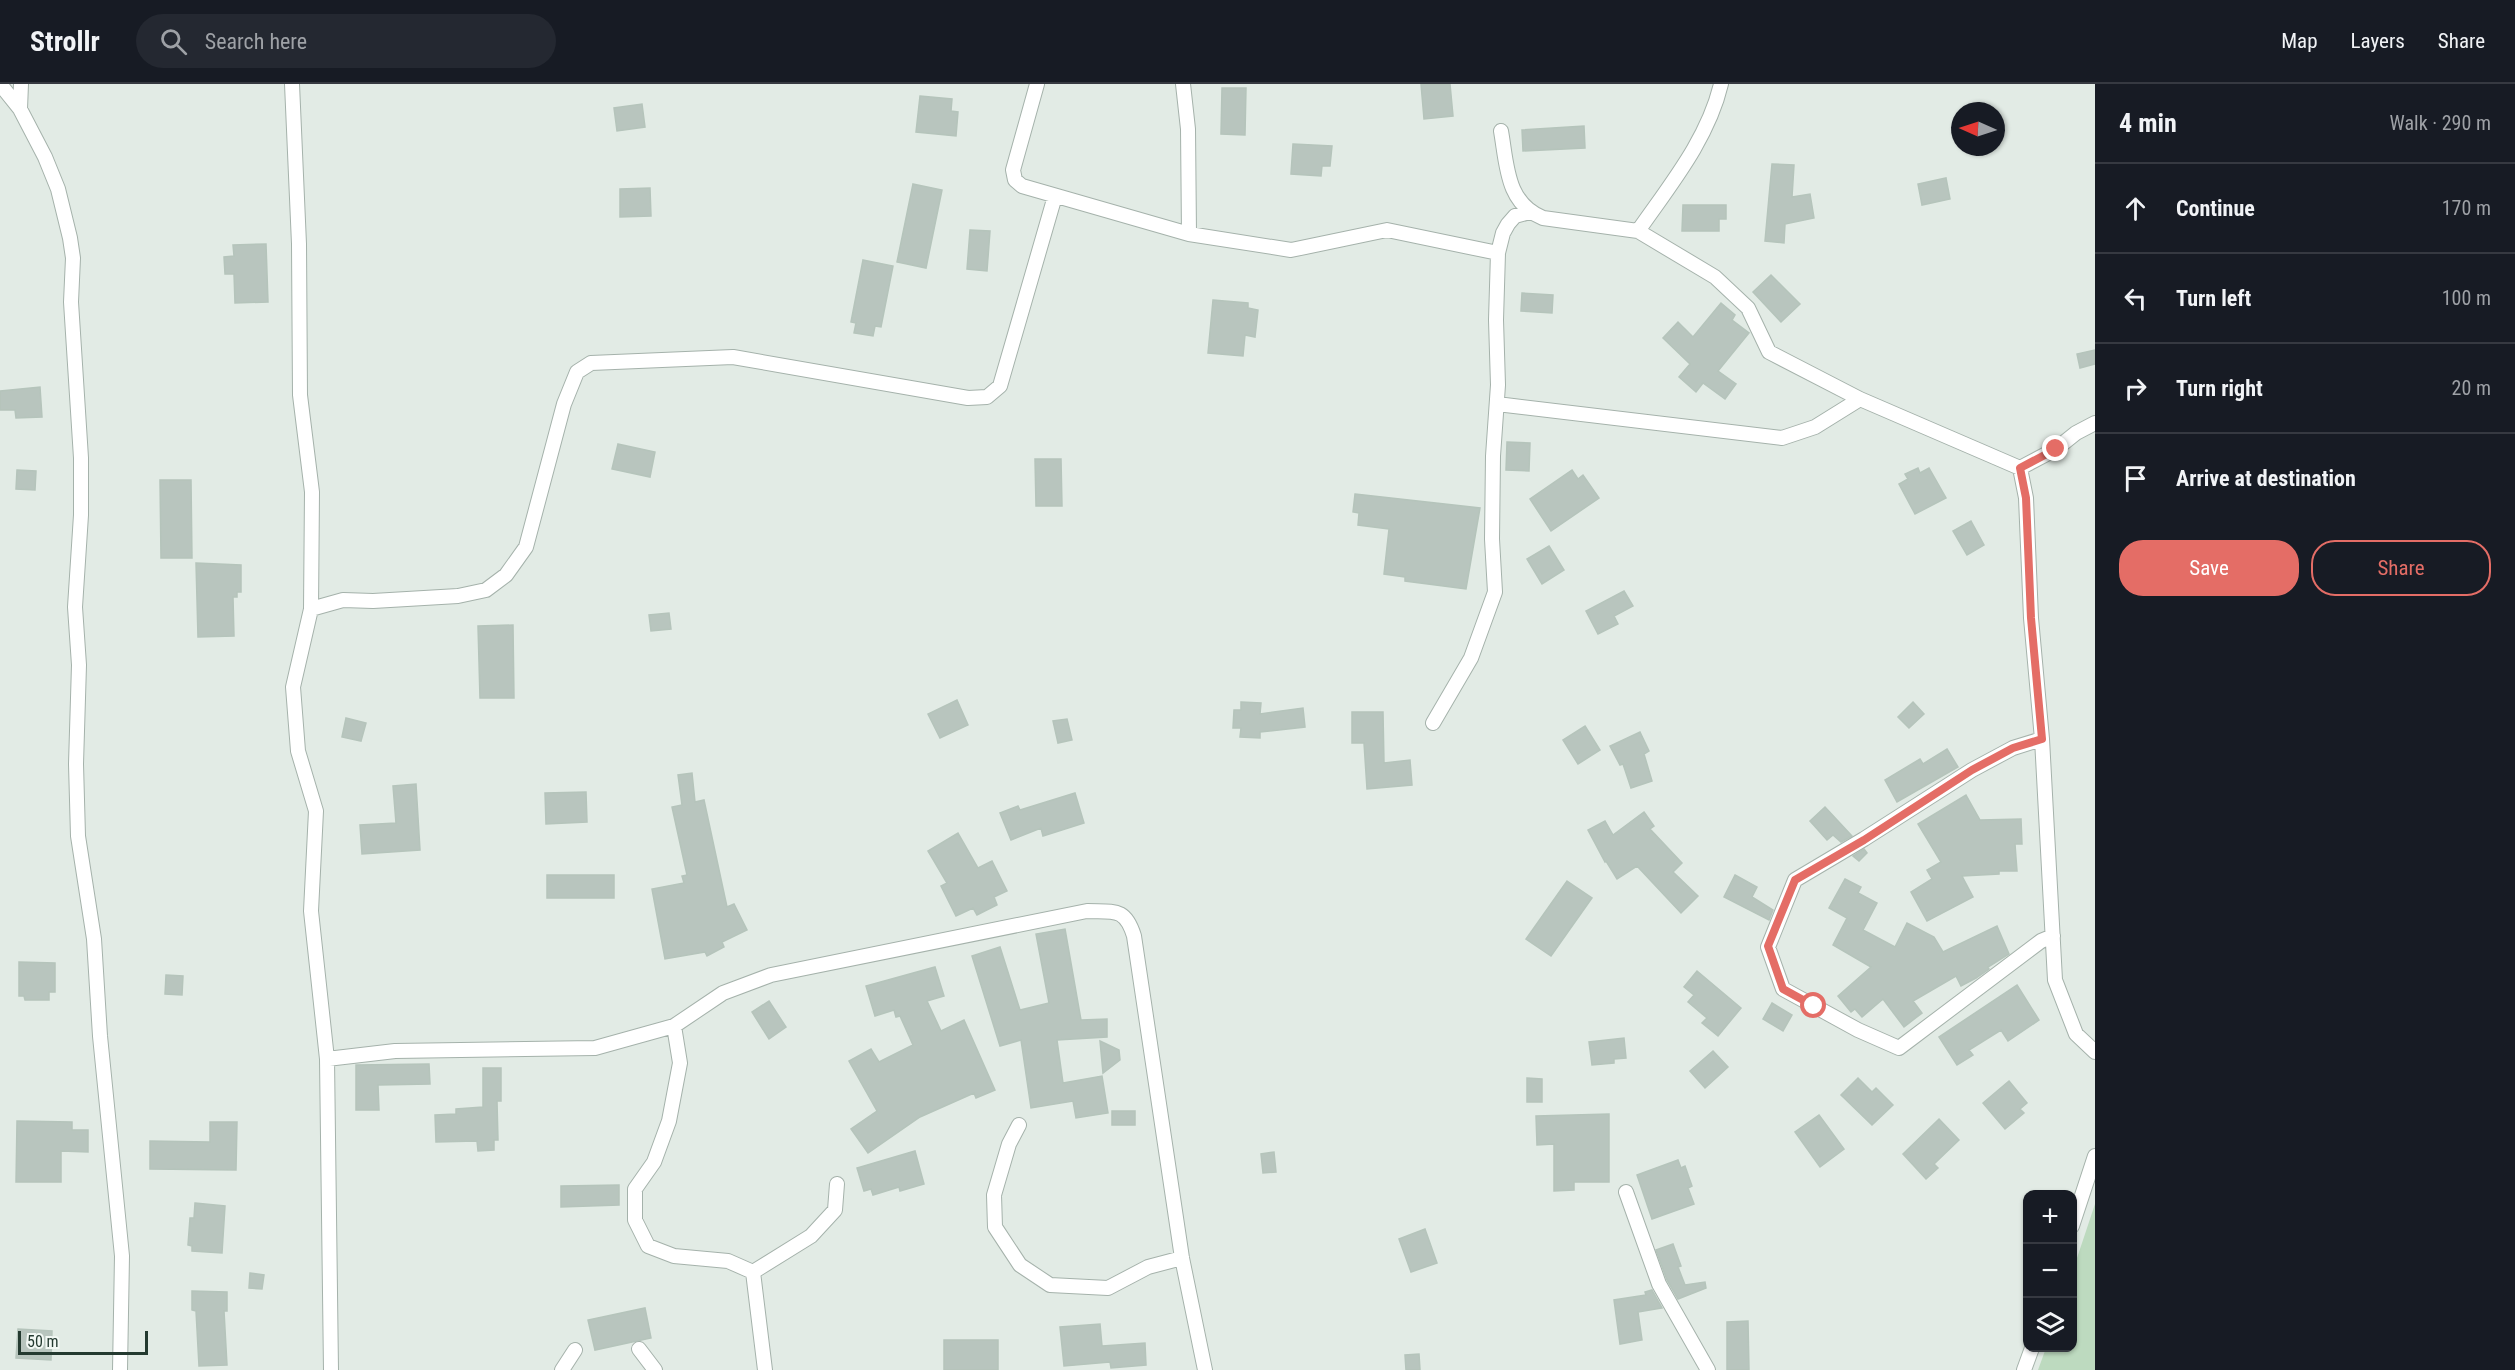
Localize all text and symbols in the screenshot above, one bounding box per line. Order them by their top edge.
search box [136,14,556,68]
text: Strollr [30,25,100,58]
icon: search [157,25,190,58]
text: Search here [205,29,307,54]
text: Map [2281,29,2318,53]
text: Layers [2351,29,2405,53]
text: Share [2438,29,2485,53]
north arrow [1951,102,2005,156]
text: 4 min [2119,108,2177,138]
text: Walk · 290 m [2390,111,2491,135]
icon: ahead [2119,192,2152,225]
text: Continue [2176,196,2255,221]
text: 170 m [2442,196,2491,220]
icon: left [2119,282,2152,315]
text: Turn left [2176,286,2251,311]
text: 100 m [2442,286,2491,310]
icon: right [2119,372,2152,405]
text: Turn right [2176,376,2263,401]
text: 20 m [2452,376,2491,400]
route end [2042,435,2068,461]
icon: arrive [2119,462,2152,495]
text: Arrive at destination [2176,466,2356,491]
button: Save [2119,540,2299,596]
button: Share [2311,540,2491,596]
route start [1800,992,1826,1018]
map controls [2023,1190,2077,1352]
button: + [2023,1190,2077,1244]
button: − [2023,1244,2077,1298]
button: layers [2023,1298,2077,1352]
scale bar [18,1328,148,1356]
text: 50 m [27,1332,59,1351]

